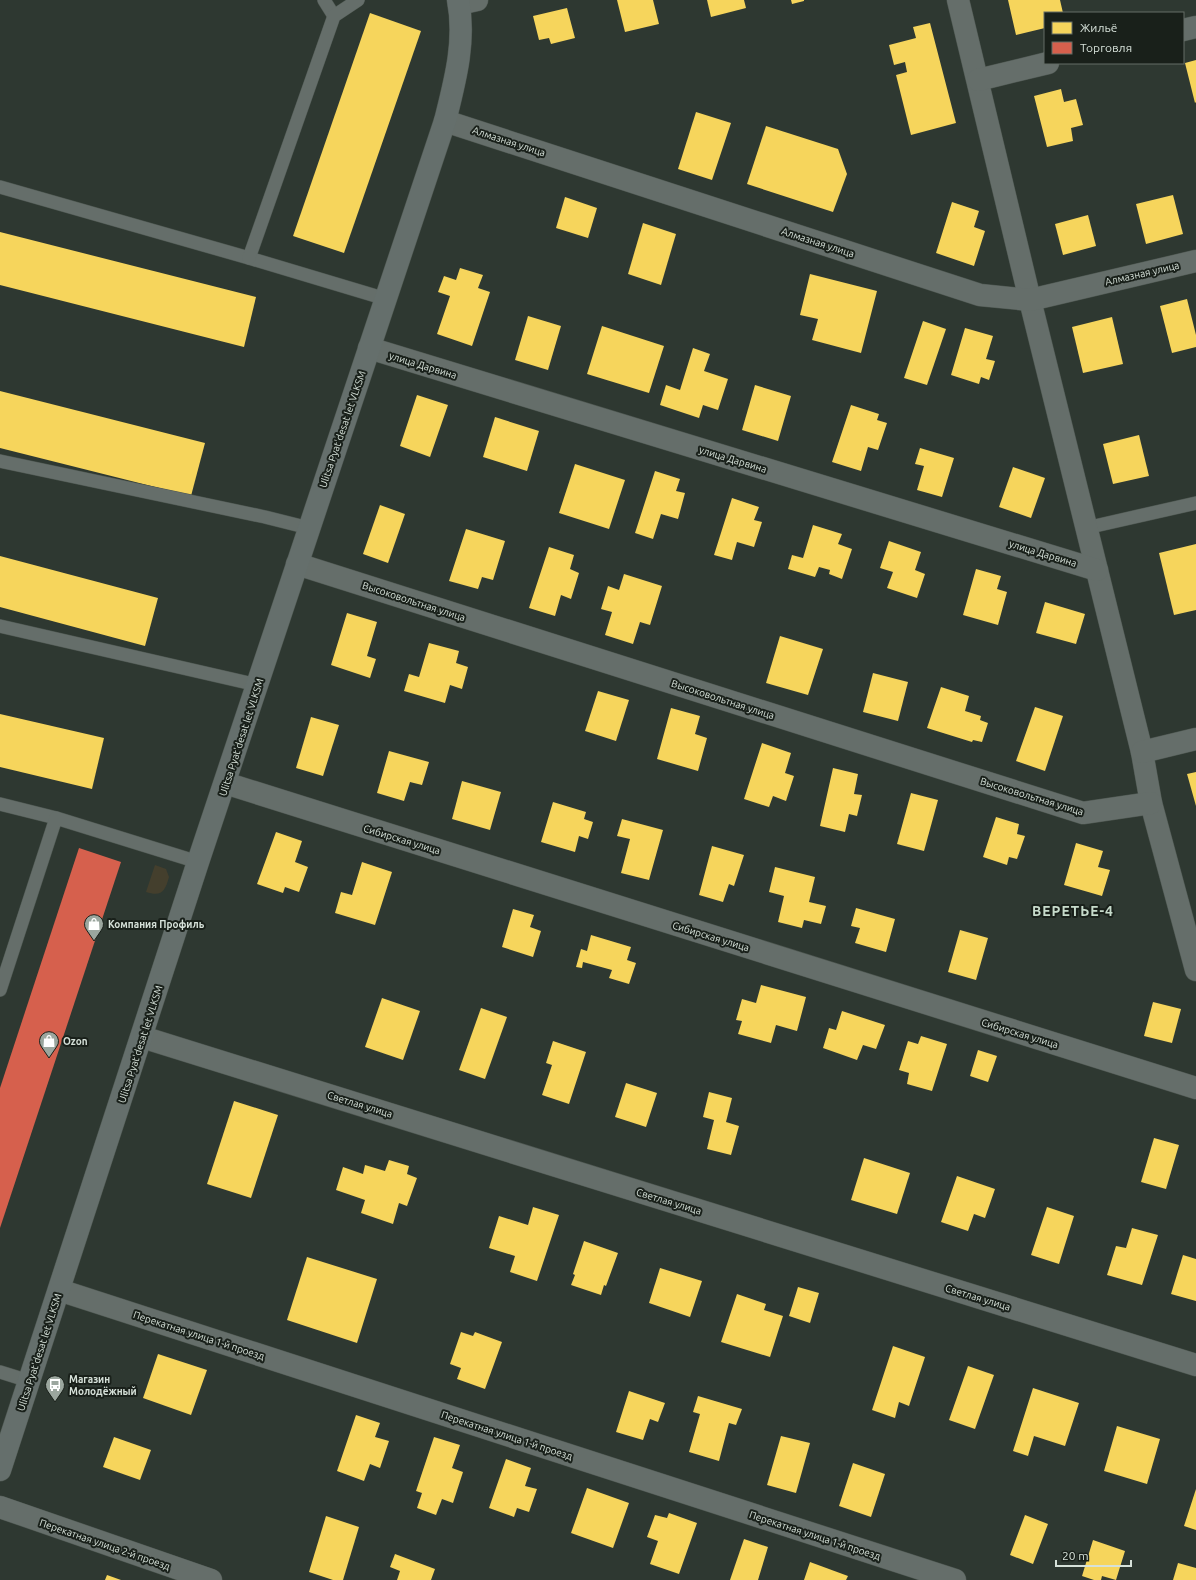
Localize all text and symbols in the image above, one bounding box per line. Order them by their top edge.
legend [1044,12,1184,64]
text: Жильё [1080,21,1117,34]
text: Торговля [1080,41,1132,54]
street label: Алмазная улица [471,125,547,158]
street label: Алмазная улица [780,226,856,259]
street label: Алмазная улица [1104,260,1180,287]
street label: улица Дарвина [388,350,458,381]
street label: Ulitsa Pyat'desat let VLKSM [317,369,368,489]
street label: улица Дарвина [698,444,768,475]
street label: улица Дарвина [1008,538,1078,569]
street label: Высоковольтная улица [361,580,467,623]
street label: Ulitsa Pyat'desat let VLKSM [217,677,266,797]
street label: Высоковольтная улица [670,678,776,721]
street label: Высоковольтная улица [979,775,1085,817]
street label: Сибирская улица [362,823,442,856]
district label: ВЕРЕТЬЕ-4 [1032,903,1114,919]
shop icon: Компания Профиль [83,913,105,941]
place label: Компания Профиль [108,919,205,930]
street label: Сибирская улица [671,920,751,953]
street label: Ulitsa Pyat'desat let VLKSM [116,984,165,1104]
street label: Сибирская улица [980,1017,1060,1050]
shop icon: Ozon [38,1030,60,1058]
place label: Ozon [63,1036,88,1047]
street label: Светлая улица [326,1089,394,1120]
street label: Светлая улица [635,1186,703,1217]
street label: Светлая улица [944,1282,1012,1313]
street label: Ulitsa Pyat'desat let VLKSM [15,1292,64,1412]
street label: Перекатная улица 1-й проезд [132,1309,266,1362]
bus stop icon: Магазин Молодёжный [44,1374,66,1402]
place label: Магазин Молодёжный [69,1374,137,1397]
street label: Перекатная улица 1-й проезд [440,1409,574,1462]
street label: Перекатная улица 1-й проезд [748,1509,882,1562]
street label: Перекатная улица 2-й проезд [38,1517,172,1572]
scale bar [1056,1542,1131,1568]
text: 20 m [1062,1549,1089,1562]

